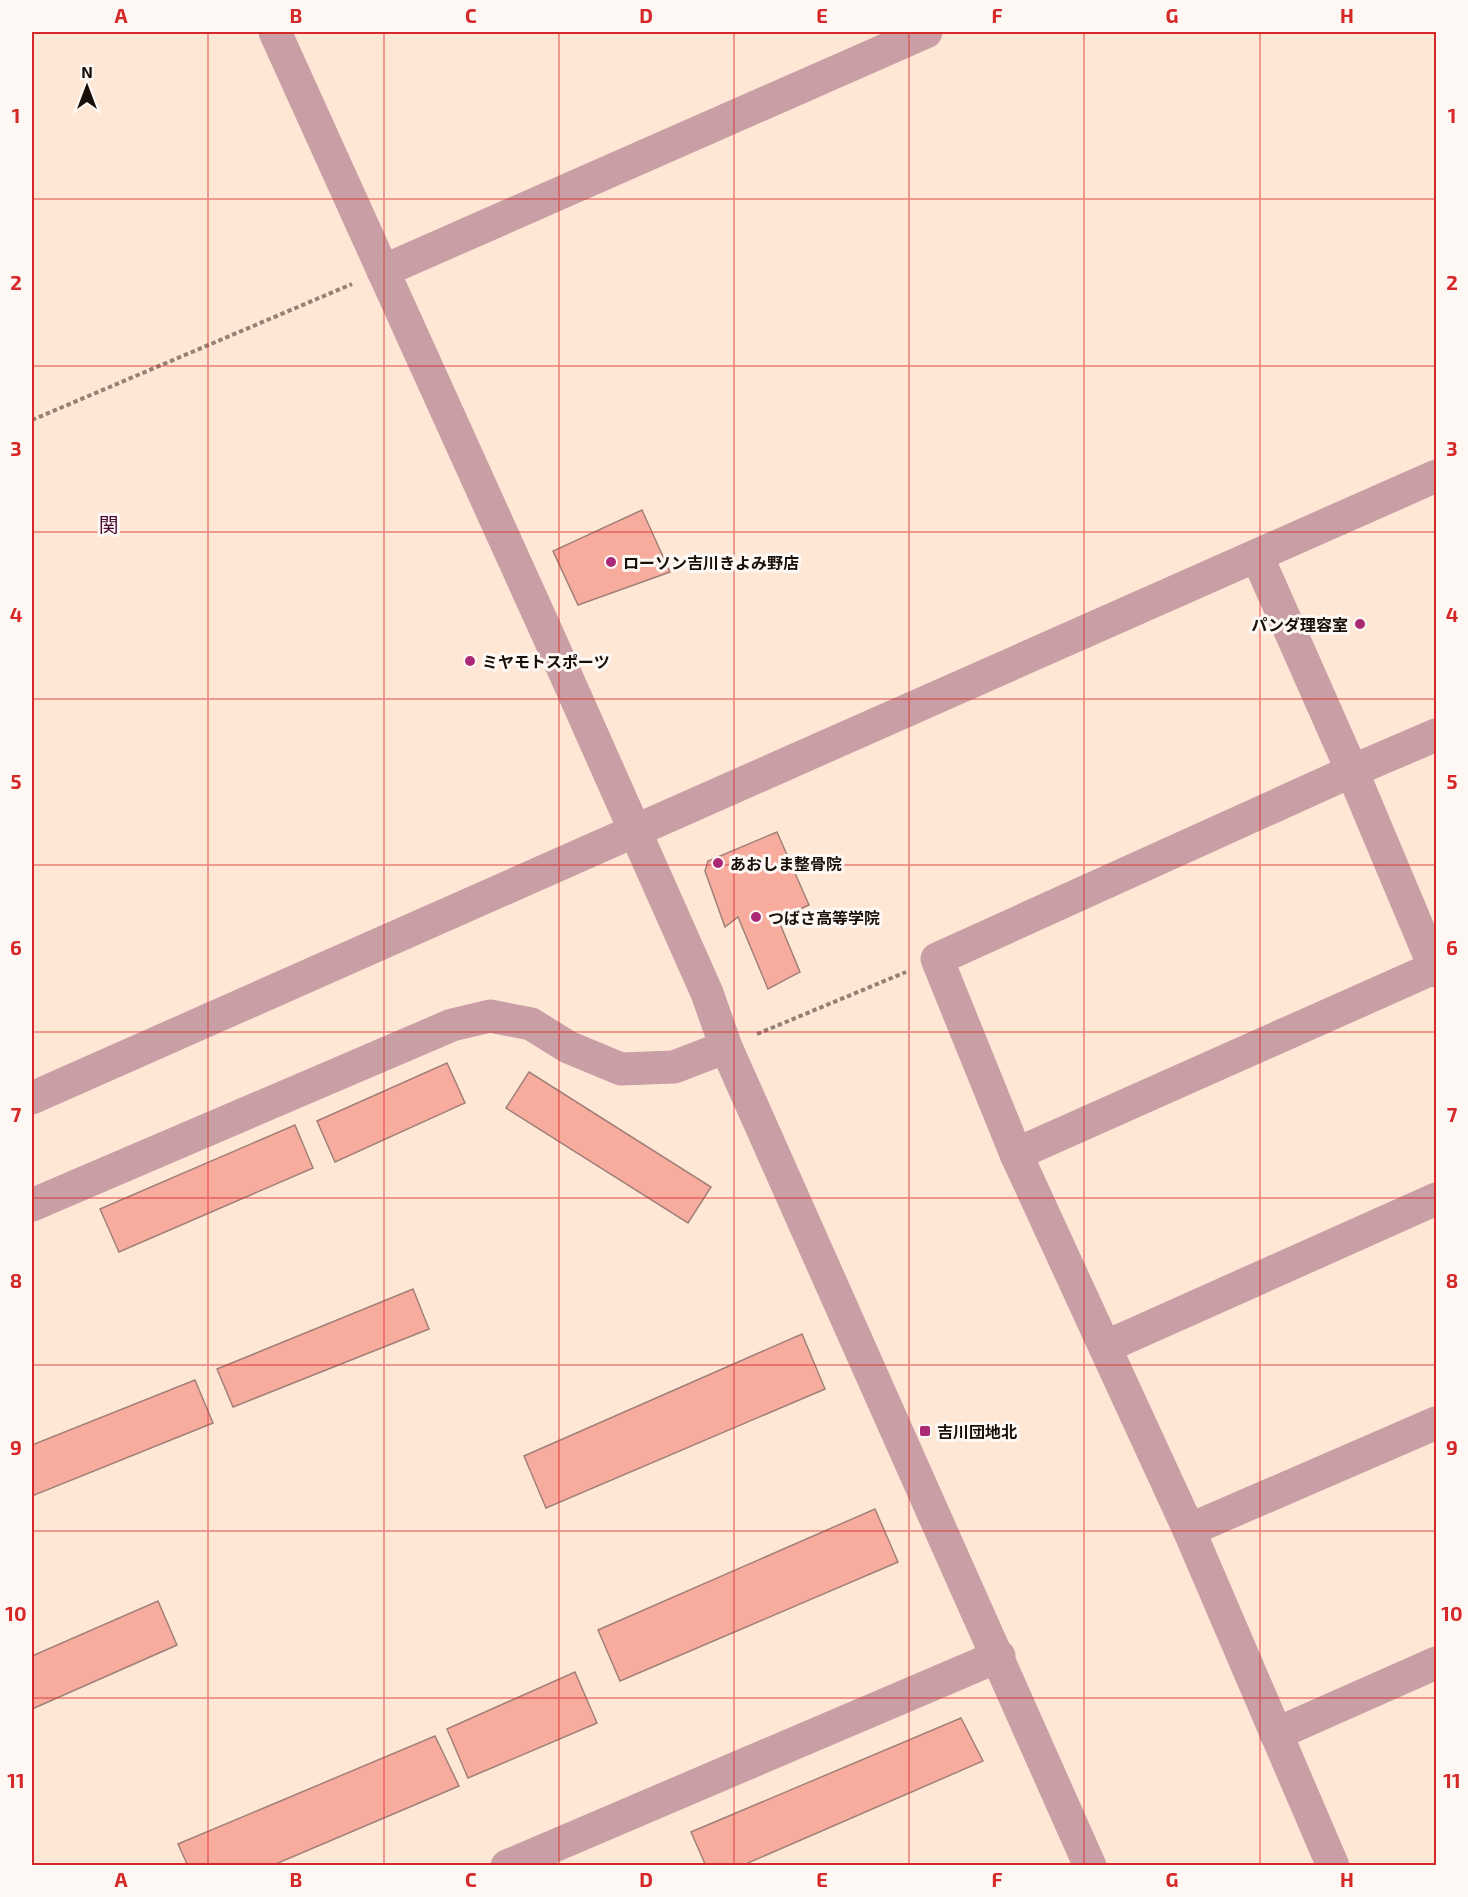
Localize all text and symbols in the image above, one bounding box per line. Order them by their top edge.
text: A [114,3,128,27]
text: B [290,3,302,27]
text: C [465,3,477,27]
text: D [639,3,653,27]
text: E [816,3,828,27]
text: F [991,3,1003,27]
text: G [1166,3,1178,27]
text: H [1340,3,1354,27]
north arrow [57,57,117,117]
text: N [81,62,93,81]
text: 1 [12,103,20,127]
text: 1 [1448,103,1456,127]
text: 2 [10,270,22,294]
text: 2 [1446,270,1458,294]
text: 3 [10,436,22,460]
text: 3 [1446,436,1458,460]
district label: 関 [99,512,119,536]
place label: ローソン吉川きよみ野店 [623,553,799,572]
marker: ローソン吉川きよみ野店 [604,555,618,569]
text: 4 [10,602,23,626]
text: 4 [1446,602,1459,626]
place label: パンダ理容室 [1251,615,1348,634]
marker: パンダ理容室 [1353,617,1367,631]
place label: ミヤモトスポーツ [482,652,610,671]
marker: ミヤモトスポーツ [463,654,477,668]
text: 5 [10,769,22,793]
text: 5 [1446,769,1458,793]
place label: あおしま整骨院 [730,854,842,873]
marker: あおしま整骨院 [711,856,725,870]
place label: つばさ高等学院 [768,908,880,927]
marker: つばさ高等学院 [749,910,763,924]
text: 6 [10,935,22,959]
text: 6 [1446,935,1458,959]
text: 7 [11,1102,22,1126]
text: 7 [1447,1102,1458,1126]
text: 8 [10,1268,22,1292]
text: 8 [1446,1268,1458,1292]
place label: 吉川団地北 [937,1422,1017,1441]
marker: 吉川団地北 [918,1424,932,1438]
text: 9 [10,1435,22,1459]
text: 9 [1446,1435,1458,1459]
text: 10 [5,1601,27,1625]
text: 10 [1441,1601,1463,1625]
text: 11 [7,1768,25,1792]
text: 11 [1443,1768,1461,1792]
text: A [114,1867,128,1891]
text: B [290,1867,302,1891]
text: C [465,1867,477,1891]
text: D [639,1867,653,1891]
text: E [816,1867,828,1891]
text: F [991,1867,1003,1891]
text: G [1166,1867,1178,1891]
text: H [1340,1867,1354,1891]

